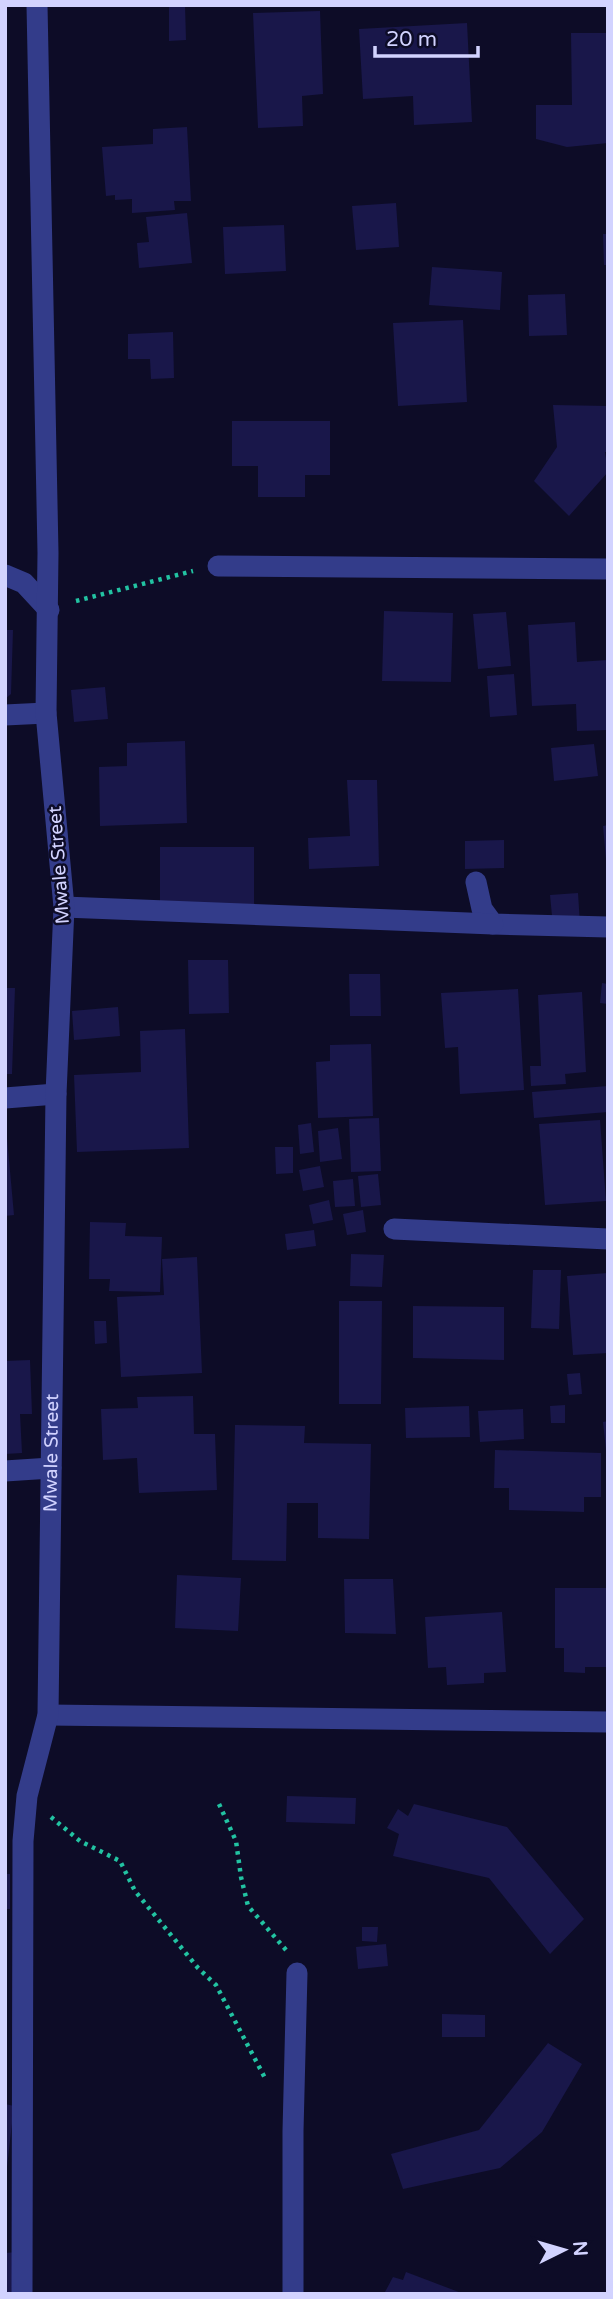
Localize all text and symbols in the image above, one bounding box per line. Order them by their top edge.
scale bar [375,14,478,58]
text: 20 m [386,27,437,52]
street label: Mwale Street [44,805,74,925]
street label: Mwale Street [40,1393,63,1512]
north arrow [529,2215,599,2285]
text: N [568,2240,592,2257]

